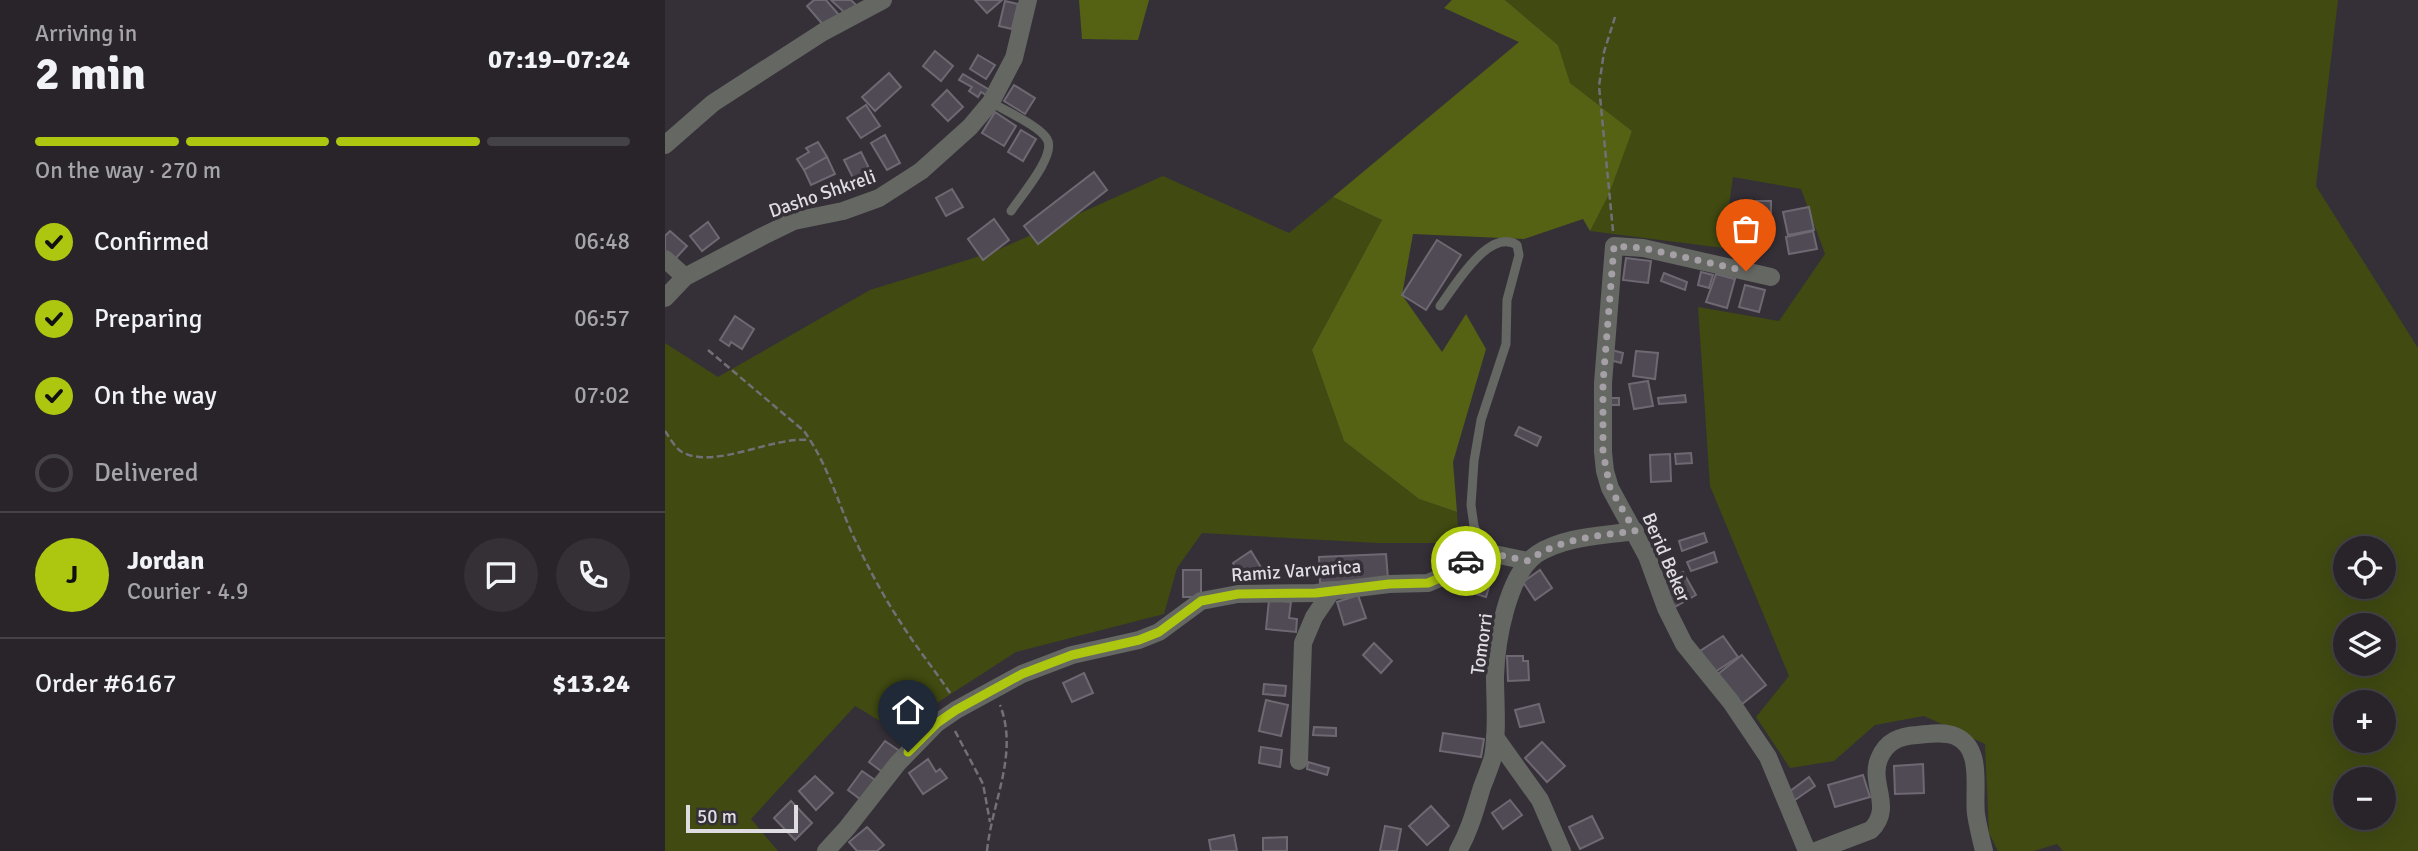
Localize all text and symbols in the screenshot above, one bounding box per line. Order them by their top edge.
text: Arriving in [35,19,137,48]
text: 07:19–07:24 [488,44,630,76]
text: 2 min [35,46,146,102]
text: On the way · 270 m [35,156,221,185]
street label: Dasho Shkreli [766,164,879,223]
pin [1716,199,1776,271]
icon: bag [1727,210,1765,248]
icon: check [35,223,73,261]
text: Confirmed [94,226,209,258]
text: 06:48 [574,227,630,256]
icon: check [35,300,73,338]
text: Preparing [94,303,202,335]
text: 06:57 [574,304,630,333]
icon: check [35,377,73,415]
text: On the way [94,380,217,412]
text: 07:02 [574,381,630,410]
text: Delivered [94,457,199,489]
street label: Berid Beker [1637,509,1696,606]
courier [1431,526,1501,596]
map controls [2333,536,2396,830]
button: locate [2333,536,2396,599]
button: chat [464,538,538,612]
button: phone [556,538,630,612]
icon: car [1447,542,1485,580]
text: Jordan [127,545,204,577]
street label: Ramiz Varvarica [1230,554,1362,588]
text: J [66,559,78,591]
text: Courier · 4.9 [127,577,248,606]
street label: Tomorri [1466,612,1498,677]
button: layers [2333,613,2396,676]
text: Order #6167 [35,668,176,700]
text: $13.24 [552,668,630,700]
pin [878,680,938,752]
button: + [2333,690,2396,753]
icon: home [889,691,927,729]
button: − [2333,767,2396,830]
scale bar [686,802,798,834]
text: 50 m [697,805,737,829]

